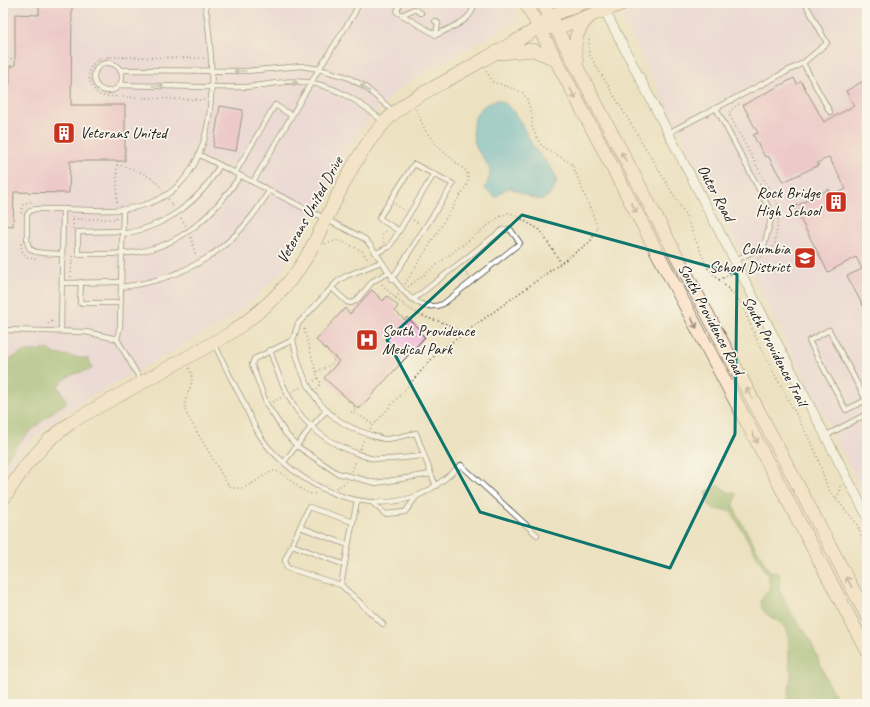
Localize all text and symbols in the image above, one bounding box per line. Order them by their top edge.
one-way arrow [234,67,247,75]
one-way arrow [285,79,298,86]
one-way arrow [151,82,164,90]
one-way arrow [360,84,371,92]
one-way arrow [570,87,577,99]
building icon: Veterans United [51,120,77,146]
place label: Veterans United [80,123,169,143]
one-way arrow [620,151,628,163]
street label: Veterans United Drive [272,152,348,267]
street label: Outer Road [693,161,740,227]
place label: Rock Bridge High School [756,183,823,221]
building icon: Rock Bridge High School [823,189,849,215]
one-way arrow [630,202,638,214]
place label: Columbia School District [709,239,792,277]
school or university icon: Columbia School District [792,245,818,271]
street label: South Providence Road [673,260,750,380]
street label: South Providence Trail [738,293,814,412]
one-way arrow [691,317,698,329]
place label: South Providence Medical Park [382,321,476,359]
hospital icon: South Providence Medical Park [354,327,380,353]
one-way arrow [745,387,752,399]
one-way arrow [752,432,759,444]
one-way arrow [845,576,852,588]

